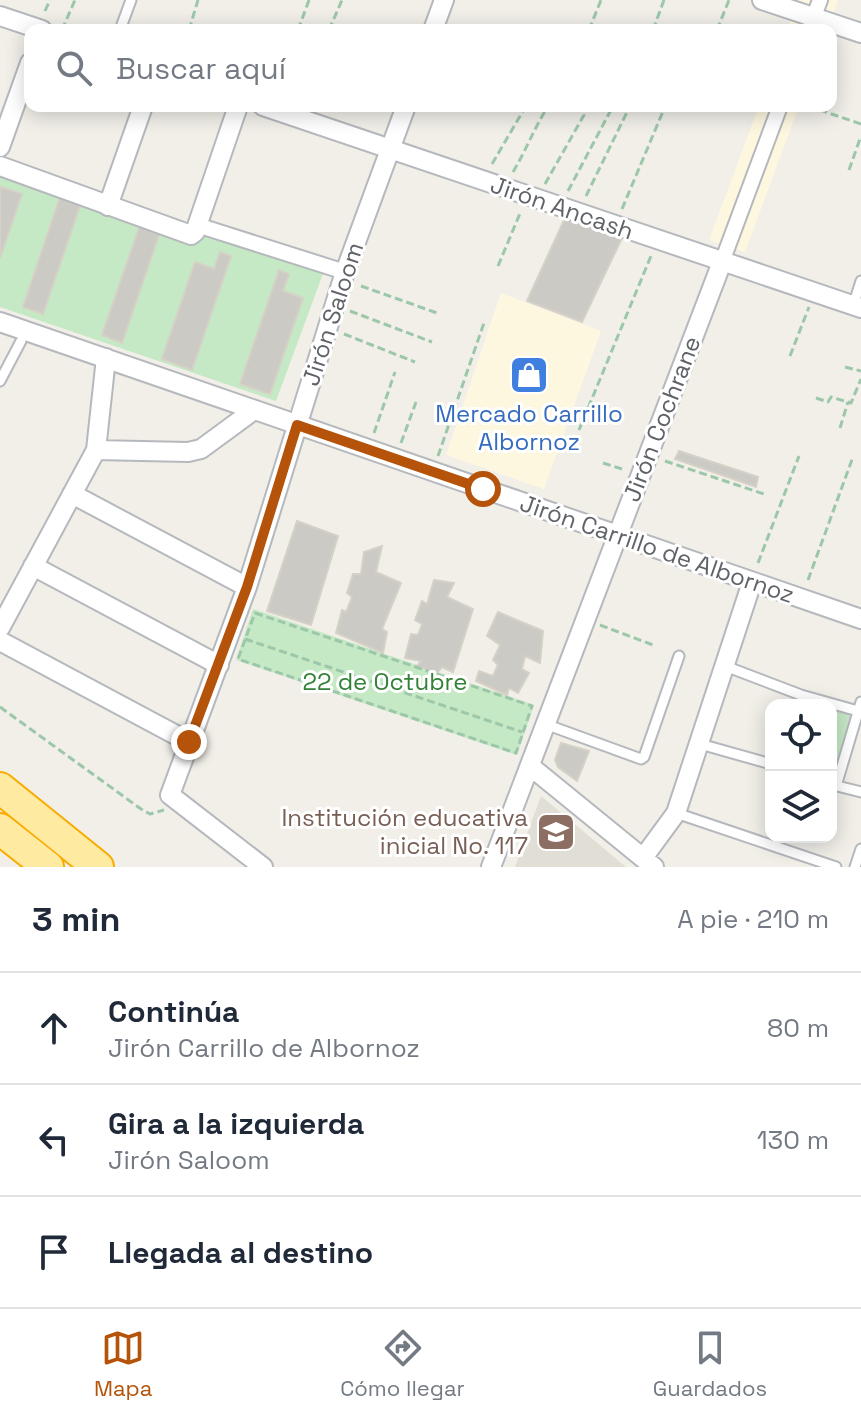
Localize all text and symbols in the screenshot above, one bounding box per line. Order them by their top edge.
search box [24,24,837,112]
icon: search [52,46,96,90]
text: Buscar aquí [116,49,286,88]
street label: Jirón Ancash [486,169,638,247]
street label: Jirón Saloom [295,238,370,390]
street label: Jirón Cochrane [616,332,707,506]
shop icon: Mercado Carrillo Albornoz [508,354,550,396]
place label: Mercado Carrillo Albornoz [435,398,623,457]
route start [465,471,501,507]
street label: Jirón Carrillo de Albornoz [516,487,798,610]
park label: 22 de Octubre [303,666,467,697]
map controls [765,699,837,843]
button: locate [765,699,837,771]
route end [171,724,207,760]
button: layers [765,771,837,843]
place label: Institución educativa inicial No. 117 [281,802,528,861]
school or university icon: Institución educativa inicial No. 117 [535,811,577,853]
text: 3 min [32,898,120,941]
text: A pie · 210 m [677,902,829,936]
text: Continúa [108,992,239,1031]
icon: ahead [32,1006,76,1050]
text: 80 m [767,1011,829,1045]
text: Jirón Carrillo de Albornoz [108,1031,420,1065]
text: Gira a la izquierda [108,1104,364,1143]
icon: left [32,1118,76,1162]
text: 130 m [757,1123,829,1157]
text: Jirón Saloom [108,1143,270,1177]
icon: arrive [32,1230,76,1274]
text: Llegada al destino [108,1233,373,1272]
tab: Mapa [94,1326,152,1402]
tab: Cómo llegar [340,1326,465,1402]
tab: Guardados [653,1326,767,1402]

